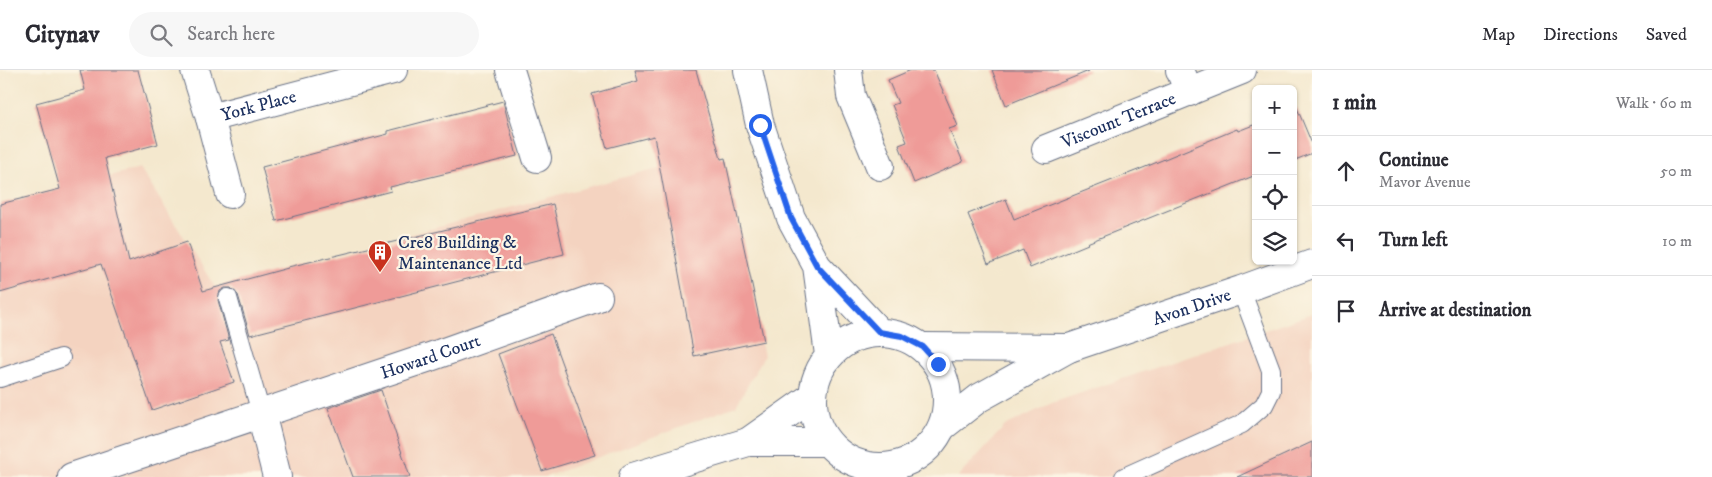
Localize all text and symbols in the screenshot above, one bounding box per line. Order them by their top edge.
search box [129,12,479,57]
text: Citynav [25,20,99,50]
icon: search [147,21,175,49]
text: Search here [187,23,275,46]
text: Map [1482,24,1515,46]
text: Directions [1543,24,1618,46]
text: Saved [1646,24,1687,46]
map controls [1252,85,1297,265]
button: + [1252,85,1297,130]
street label: York Place [219,86,299,127]
street label: Viscount Terrace [1057,88,1179,154]
text: 1 min [1332,90,1376,116]
text: Walk · 60 m [1616,93,1692,113]
route start [749,114,772,137]
button: − [1252,130,1297,175]
text: Continue [1379,149,1449,172]
icon: ahead [1332,157,1360,185]
text: 50 m [1660,161,1692,181]
text: Mavor Avenue [1379,172,1471,192]
button: locate [1252,175,1297,220]
button: layers [1252,220,1297,265]
icon: left [1332,227,1360,255]
text: Turn left [1379,229,1448,252]
text: 10 m [1662,231,1692,251]
place label: Cre8 Building & Maintenance Ltd [398,232,522,275]
building icon: Cre8 Building & Maintenance Ltd [367,239,393,273]
street label: Avon Drive [1150,284,1234,331]
icon: arrive [1332,297,1360,325]
text: Arrive at destination [1379,299,1531,322]
street label: Howard Court [378,330,484,385]
route end [927,353,950,376]

